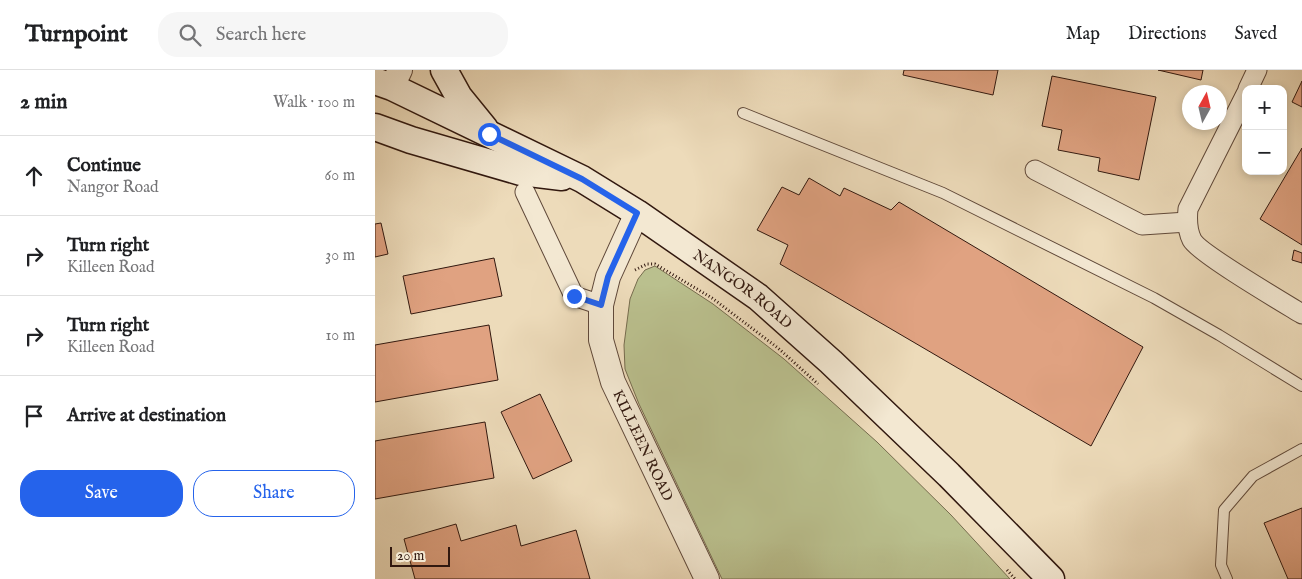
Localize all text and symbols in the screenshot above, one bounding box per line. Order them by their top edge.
search box [158,12,508,57]
text: Turnpoint [25,19,128,50]
icon: search [176,21,204,49]
text: Search here [216,23,306,47]
text: Map [1066,23,1100,46]
text: Directions [1128,23,1206,46]
text: Saved [1234,23,1277,46]
north arrow [1182,85,1227,130]
map controls [1242,85,1287,175]
button: + [1242,85,1287,130]
text: 2 min [20,89,67,116]
text: Walk · 100 m [273,93,355,113]
route start [478,123,501,146]
button: − [1242,130,1287,175]
text: Continue [67,154,141,178]
icon: ahead [20,162,48,190]
text: 60 m [325,166,355,186]
text: Nangor Road [67,178,159,198]
text: Turn right [67,234,149,258]
icon: right [20,242,48,270]
text: 30 m [325,246,355,266]
street label: NANGOR ROAD [689,246,796,333]
text: Killeen Road [67,258,154,278]
route end [563,285,586,308]
text: Turn right [67,314,149,338]
icon: right [20,322,48,350]
text: 10 m [325,326,355,346]
text: Killeen Road [67,338,154,358]
street label: KILLEEN ROAD [608,387,677,504]
icon: arrive [20,402,48,430]
text: Arrive at destination [67,404,226,428]
button: Save [20,470,183,517]
button: Share [193,470,355,517]
scale bar [390,544,450,567]
text: 20 m [397,547,424,565]

